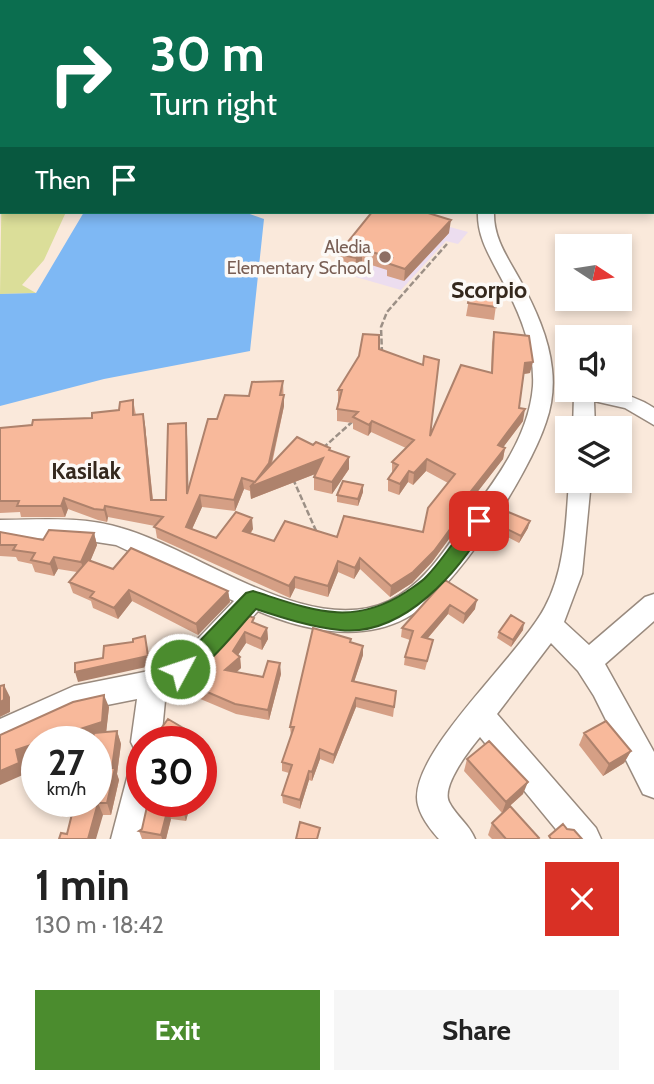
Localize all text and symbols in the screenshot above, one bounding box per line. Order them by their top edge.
text: 30 m [150,24,265,83]
icon: right [35,28,126,119]
text: Turn right [150,84,277,123]
icon: arrive [105,161,143,199]
text: Then [35,164,91,196]
north arrow [555,234,632,312]
map controls [555,234,632,493]
place label: Aledia Elementary School [227,236,372,279]
marker: Aledia Elementary School [377,249,393,265]
district label: Scorpio [451,276,527,304]
button: sound [555,325,632,402]
button: layers [555,416,632,493]
district label: Kasilak [51,457,122,485]
pin [449,491,509,551]
icon: arrive [460,502,498,540]
position arrow [143,632,217,706]
speed limit sign: 30 [126,726,217,817]
text: 27 [48,741,85,784]
text: km/h [47,778,86,800]
text: 1 min [35,859,130,911]
button: close [545,862,619,936]
text: 130 m · 18:42 [35,911,164,939]
button: Exit [35,990,320,1070]
button: Share [334,990,619,1070]

